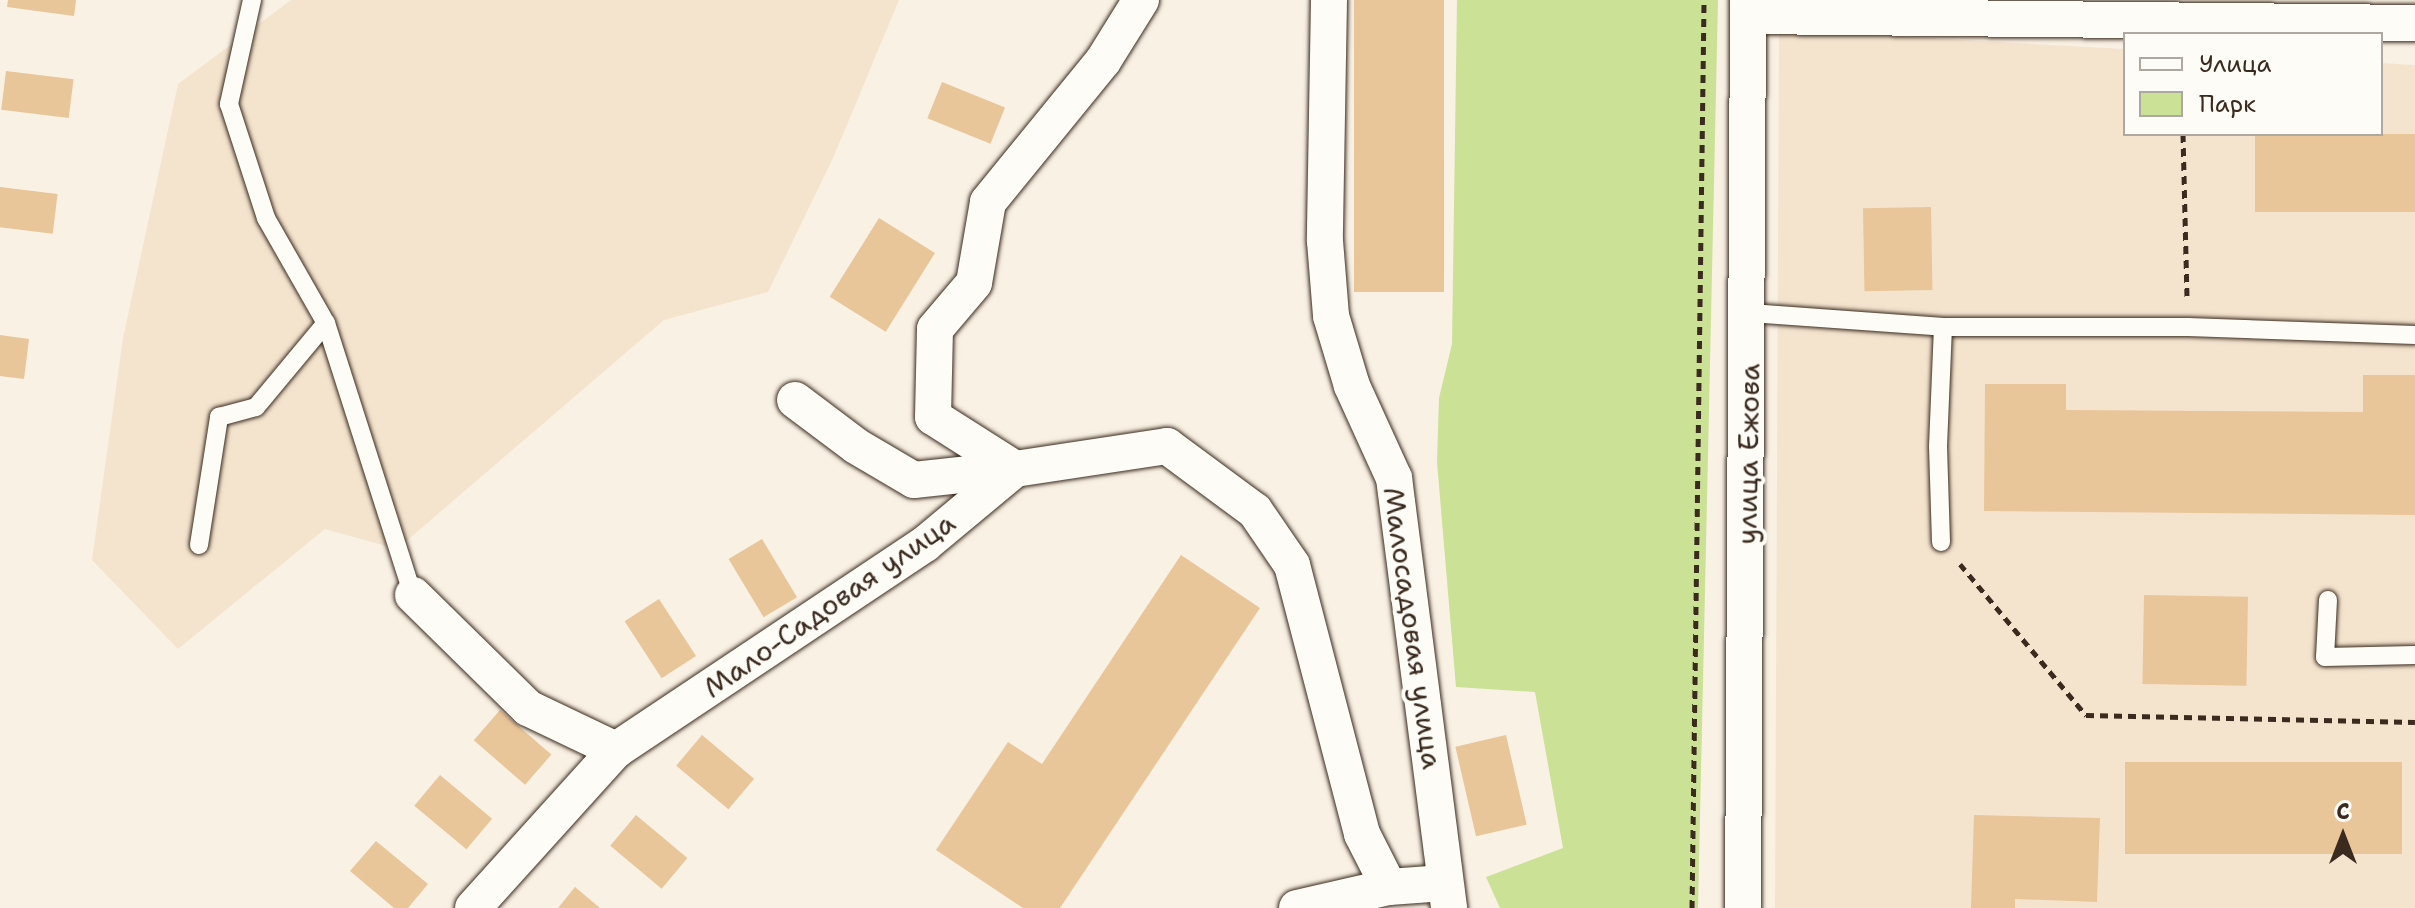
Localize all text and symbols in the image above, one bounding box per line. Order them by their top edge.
legend [2123,32,2383,136]
text: Улица [2199,48,2272,80]
text: Парк [2199,88,2256,120]
street label: улица Ежова [1730,363,1766,545]
street label: Малосадовая улица [1377,485,1449,771]
street label: Мало-Садовая улица [697,505,961,705]
north arrow [2303,796,2383,876]
text: С [2336,797,2350,826]

